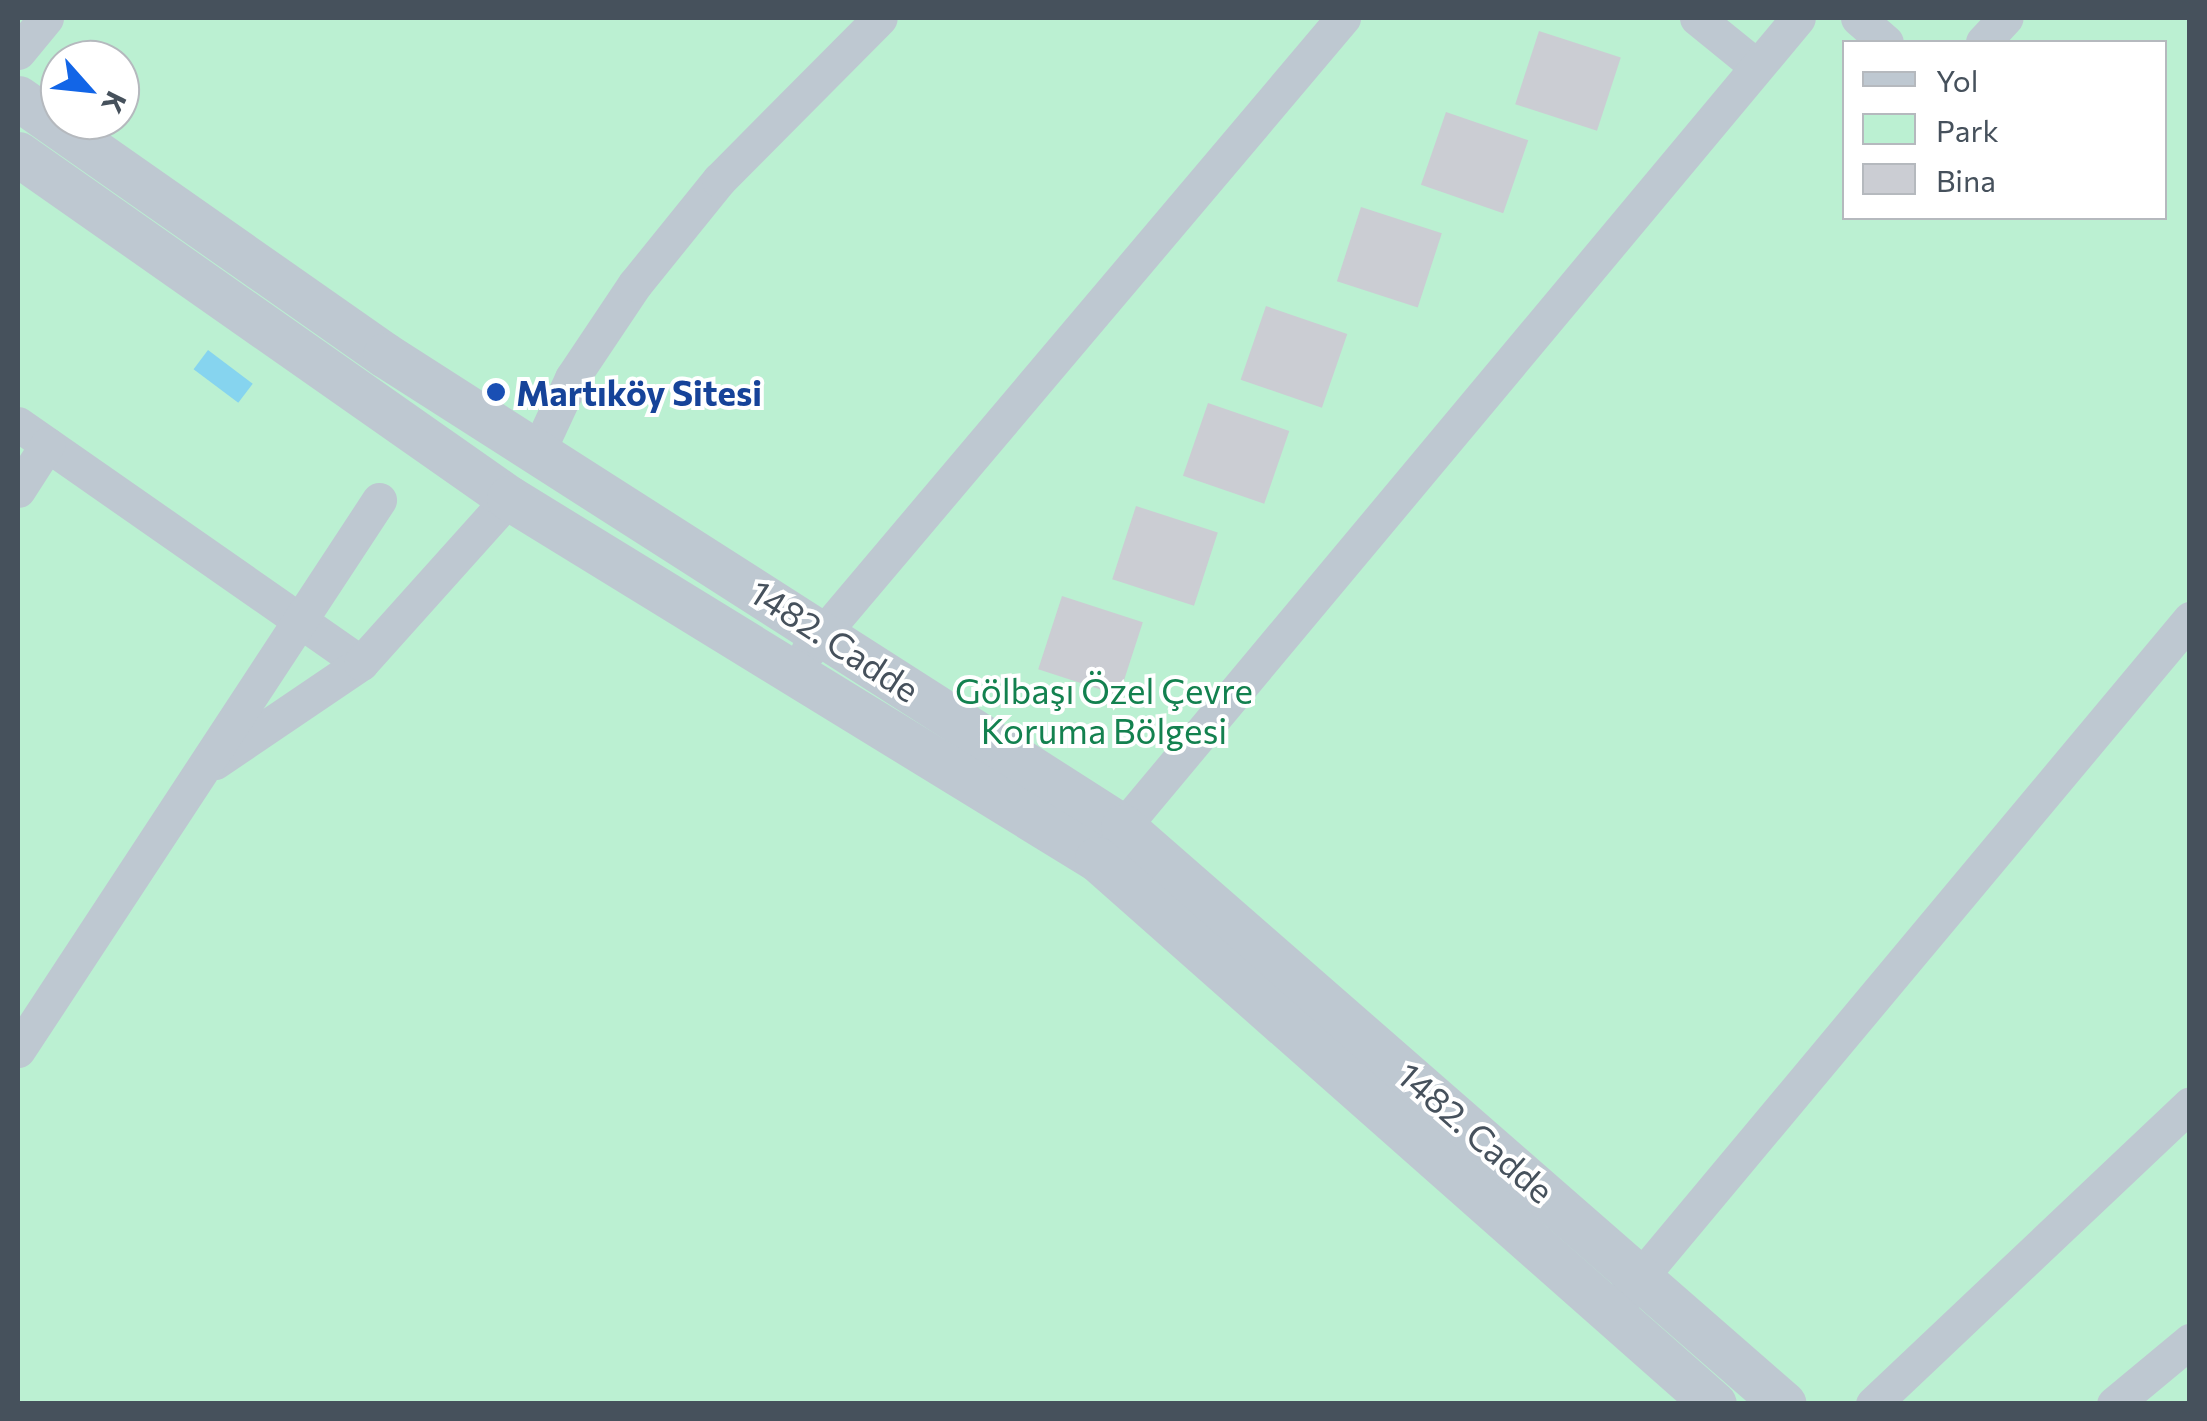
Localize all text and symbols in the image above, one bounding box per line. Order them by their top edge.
north arrow [40,40,140,140]
legend [1842,40,2167,220]
text: Yol [1936,61,1978,98]
text: K [95,86,135,119]
text: Park [1936,111,1999,148]
text: Bina [1936,161,1996,198]
place label: Martıköy Sitesi [516,371,762,413]
marker: Martıköy Sitesi [485,381,507,403]
street label: 1482. Cadde [743,570,927,710]
park label: Gölbaşı Özel Çevre Koruma Bölgesi [955,669,1253,751]
street label: 1482. Cadde [1390,1053,1562,1211]

